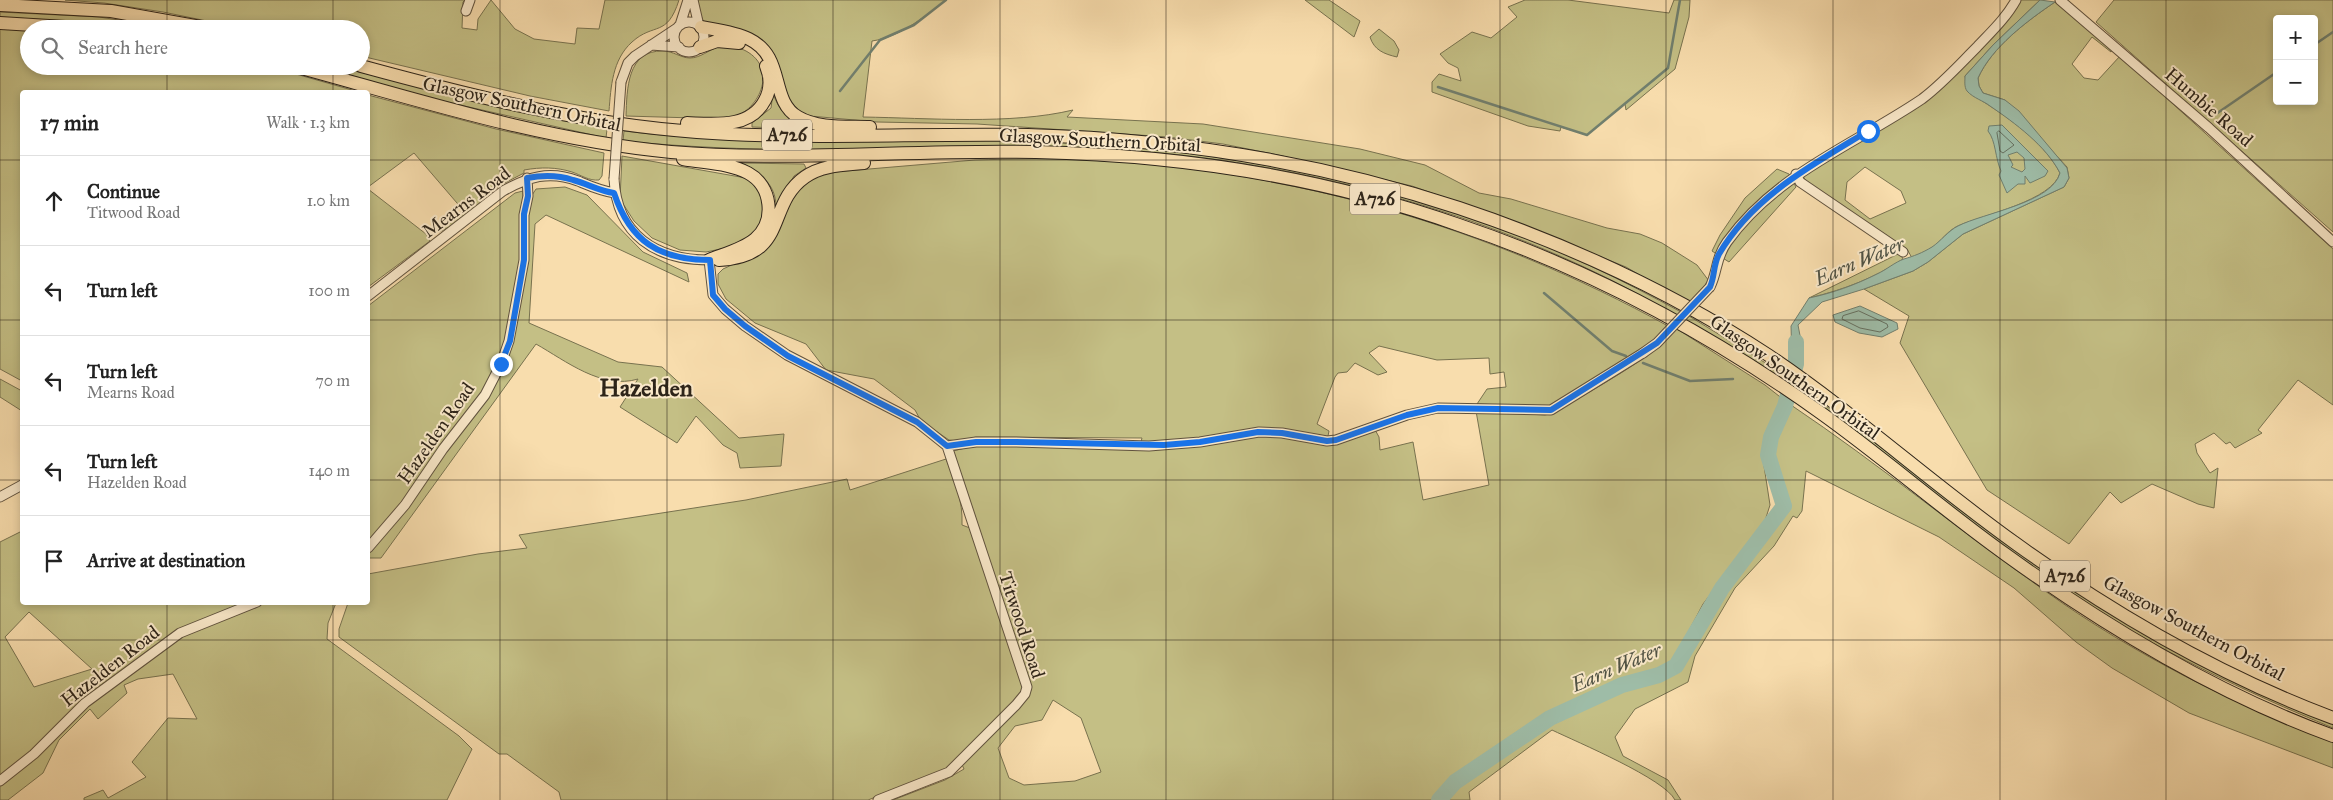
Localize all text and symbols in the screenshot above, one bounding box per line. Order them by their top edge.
map controls [2273,15,2318,105]
button: + [2273,15,2318,60]
search box [20,20,370,75]
icon: search [38,34,66,62]
text: Search here [78,36,168,59]
button: − [2273,60,2318,105]
street label: Humbie Road [2160,63,2258,152]
street label: Glasgow Southern Orbital [420,72,624,137]
text: 17 min [40,110,99,136]
text: Walk · 1.3 km [266,113,350,132]
road number: A726 [762,120,812,150]
route start [1857,120,1880,143]
street label: Glasgow Southern Orbital [998,123,1202,158]
street label: Mearns Road [417,161,515,243]
text: Continue [87,180,160,203]
road number: A726 [1350,183,1400,214]
icon: ahead [40,187,68,215]
text: 1.0 km [307,191,350,210]
text: Titwood Road [87,203,180,222]
water label: Earn Water [1809,231,1909,291]
icon: left [40,277,68,305]
text: Turn left [87,279,157,302]
text: 100 m [308,281,350,300]
street label: Glasgow Southern Orbital [1705,310,1885,446]
route end [490,353,513,376]
text: Turn left [87,360,157,383]
icon: left [40,367,68,395]
text: 70 m [315,371,350,390]
district label: Hazelden [599,373,693,403]
street label: Hazelden Road [393,377,480,488]
text: Mearns Road [87,383,175,402]
text: Turn left [87,450,157,473]
icon: left [40,457,68,485]
text: 140 m [309,461,350,480]
text: Hazelden Road [87,473,187,492]
icon: arrive [40,547,68,575]
text: Arrive at destination [87,549,245,572]
road number: A726 [2040,560,2090,592]
street label: Titwood Road [994,569,1050,682]
street label: Glasgow Southern Orbital [2099,570,2289,687]
street label: Hazelden Road [56,620,164,712]
water label: Earn Water [1566,637,1666,697]

